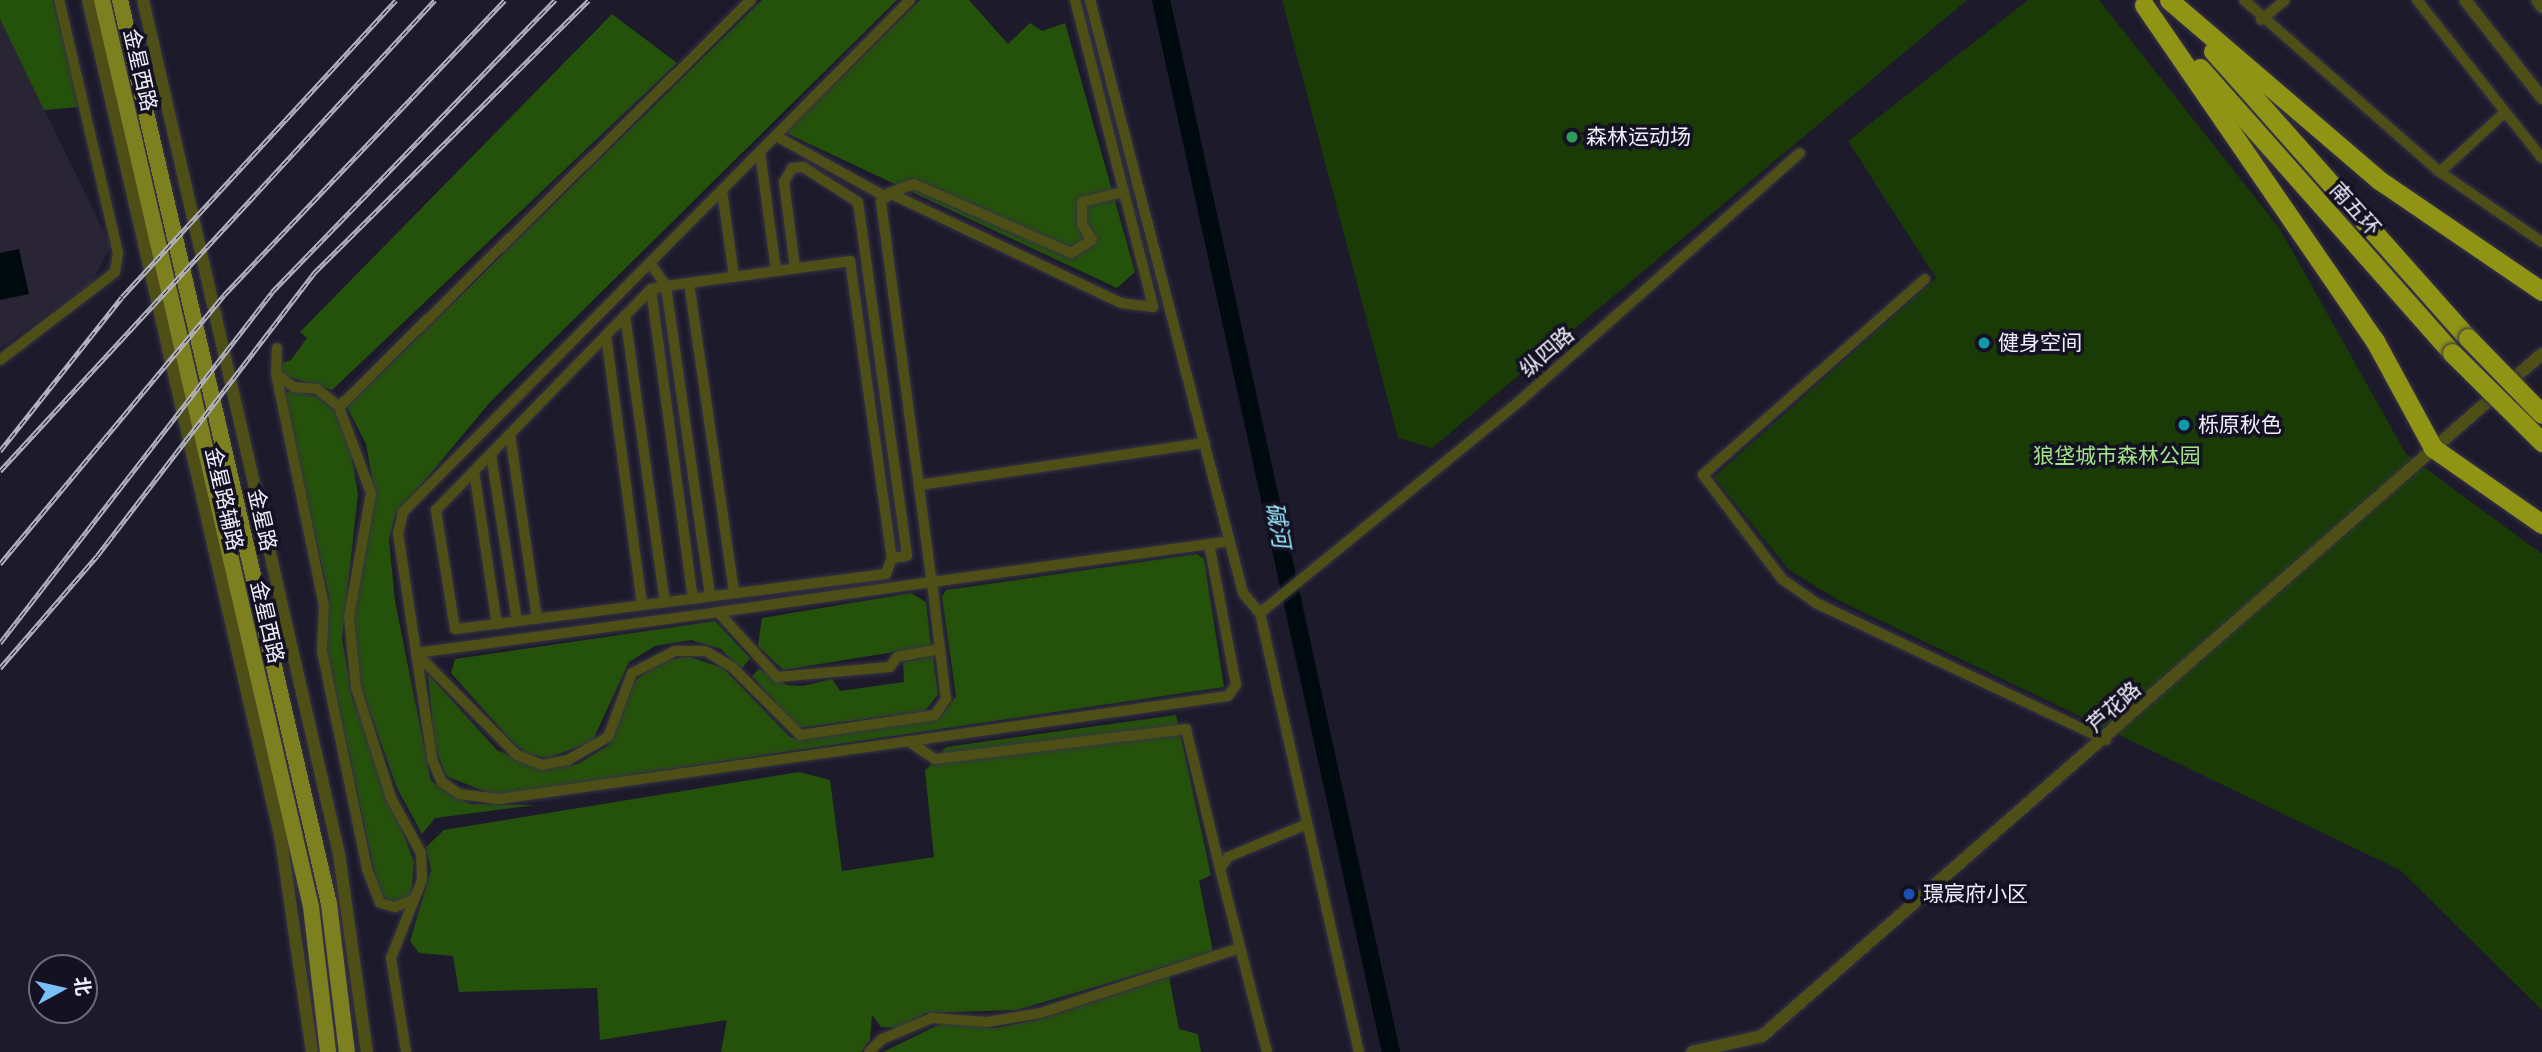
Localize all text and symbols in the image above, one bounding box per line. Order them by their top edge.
street label: 金星西路 [118,26,162,114]
place label: 森林运动场 [1586,124,1691,150]
marker: 森林运动场 [1564,129,1580,145]
street label: 南五环 [2325,177,2385,241]
street label: 纵四路 [1515,322,1579,382]
place label: 健身空间 [1998,330,2082,356]
marker: 健身空间 [1976,335,1992,351]
place label: 栎原秋色 [2198,412,2282,438]
marker: 栎原秋色 [2176,417,2192,433]
park label: 狼垡城市森林公园 [2033,443,2201,469]
street label: 金星路辅路 [200,445,248,553]
street label: 金星路 [243,486,281,554]
water label: 碱河 [1260,500,1296,550]
street label: 金星西路 [245,578,289,666]
street label: 芦花路 [2082,677,2146,737]
place label: 璟宸府小区 [1923,881,2028,907]
marker: 璟宸府小区 [1901,886,1917,902]
north arrow [28,954,98,1024]
text: 北 [70,975,95,997]

